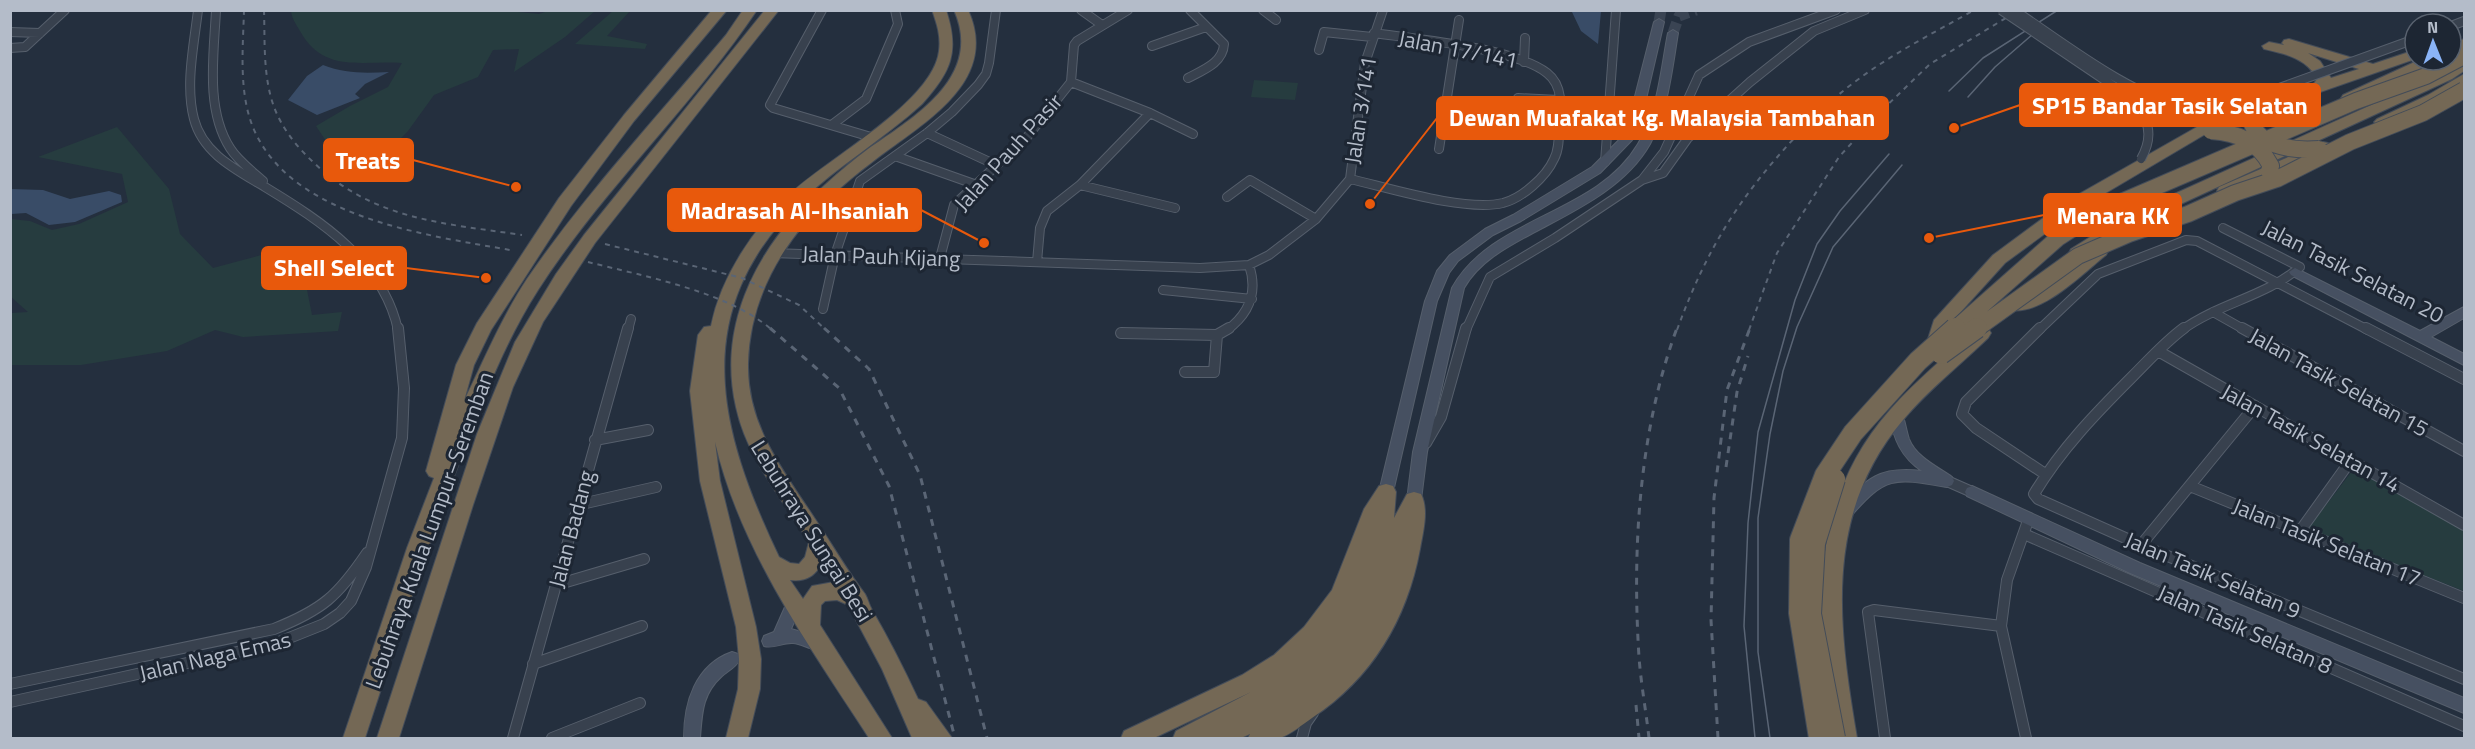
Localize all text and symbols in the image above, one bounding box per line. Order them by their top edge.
north arrow [2403,12,2463,72]
text: N [2427,15,2438,39]
street label: Jalan 17/141 [1395,21,1521,77]
street label: Jalan 3/141 [1335,54,1385,166]
callout: SP15 Bandar Tasik Selatan [2020,84,2320,126]
street label: Jalan Pauh Pasir [945,85,1071,219]
text: SP15 Bandar Tasik Selatan [2032,87,2308,123]
callout: Dewan Muafakat Kg. Malaysia Tambahan [1437,97,1888,139]
text: Dewan Muafakat Kg. Malaysia Tambahan [1449,99,1875,135]
callout: Treats [324,139,413,181]
text: Treats [336,142,400,178]
callout: Madrasah Al-Ihsaniah [668,189,921,231]
text: Madrasah Al-Ihsaniah [681,192,909,228]
callout: Menara KK [2044,194,2181,236]
text: Menara KK [2056,197,2170,233]
street label: Jalan Tasik Selatan 20 [2256,210,2450,332]
street label: Jalan Pauh Kijang [801,236,961,276]
callout: Shell Select [262,247,406,289]
text: Shell Select [274,249,394,285]
street label: Jalan Tasik Selatan 15 [2243,319,2435,445]
street label: Lebuhraya Kuala Lumpur–Seremban [356,367,502,693]
street label: Jalan Tasik Selatan 14 [2215,375,2407,501]
street label: Lebuhraya Sungai Besi [742,434,882,628]
street label: Jalan Badang [539,466,603,592]
street label: Jalan Tasik Selatan 17 [2228,489,2426,595]
street label: Jalan Tasik Selatan 9 [2120,523,2306,627]
street label: Jalan Tasik Selatan 8 [2152,575,2338,683]
street label: Jalan Naga Emas [136,622,294,690]

